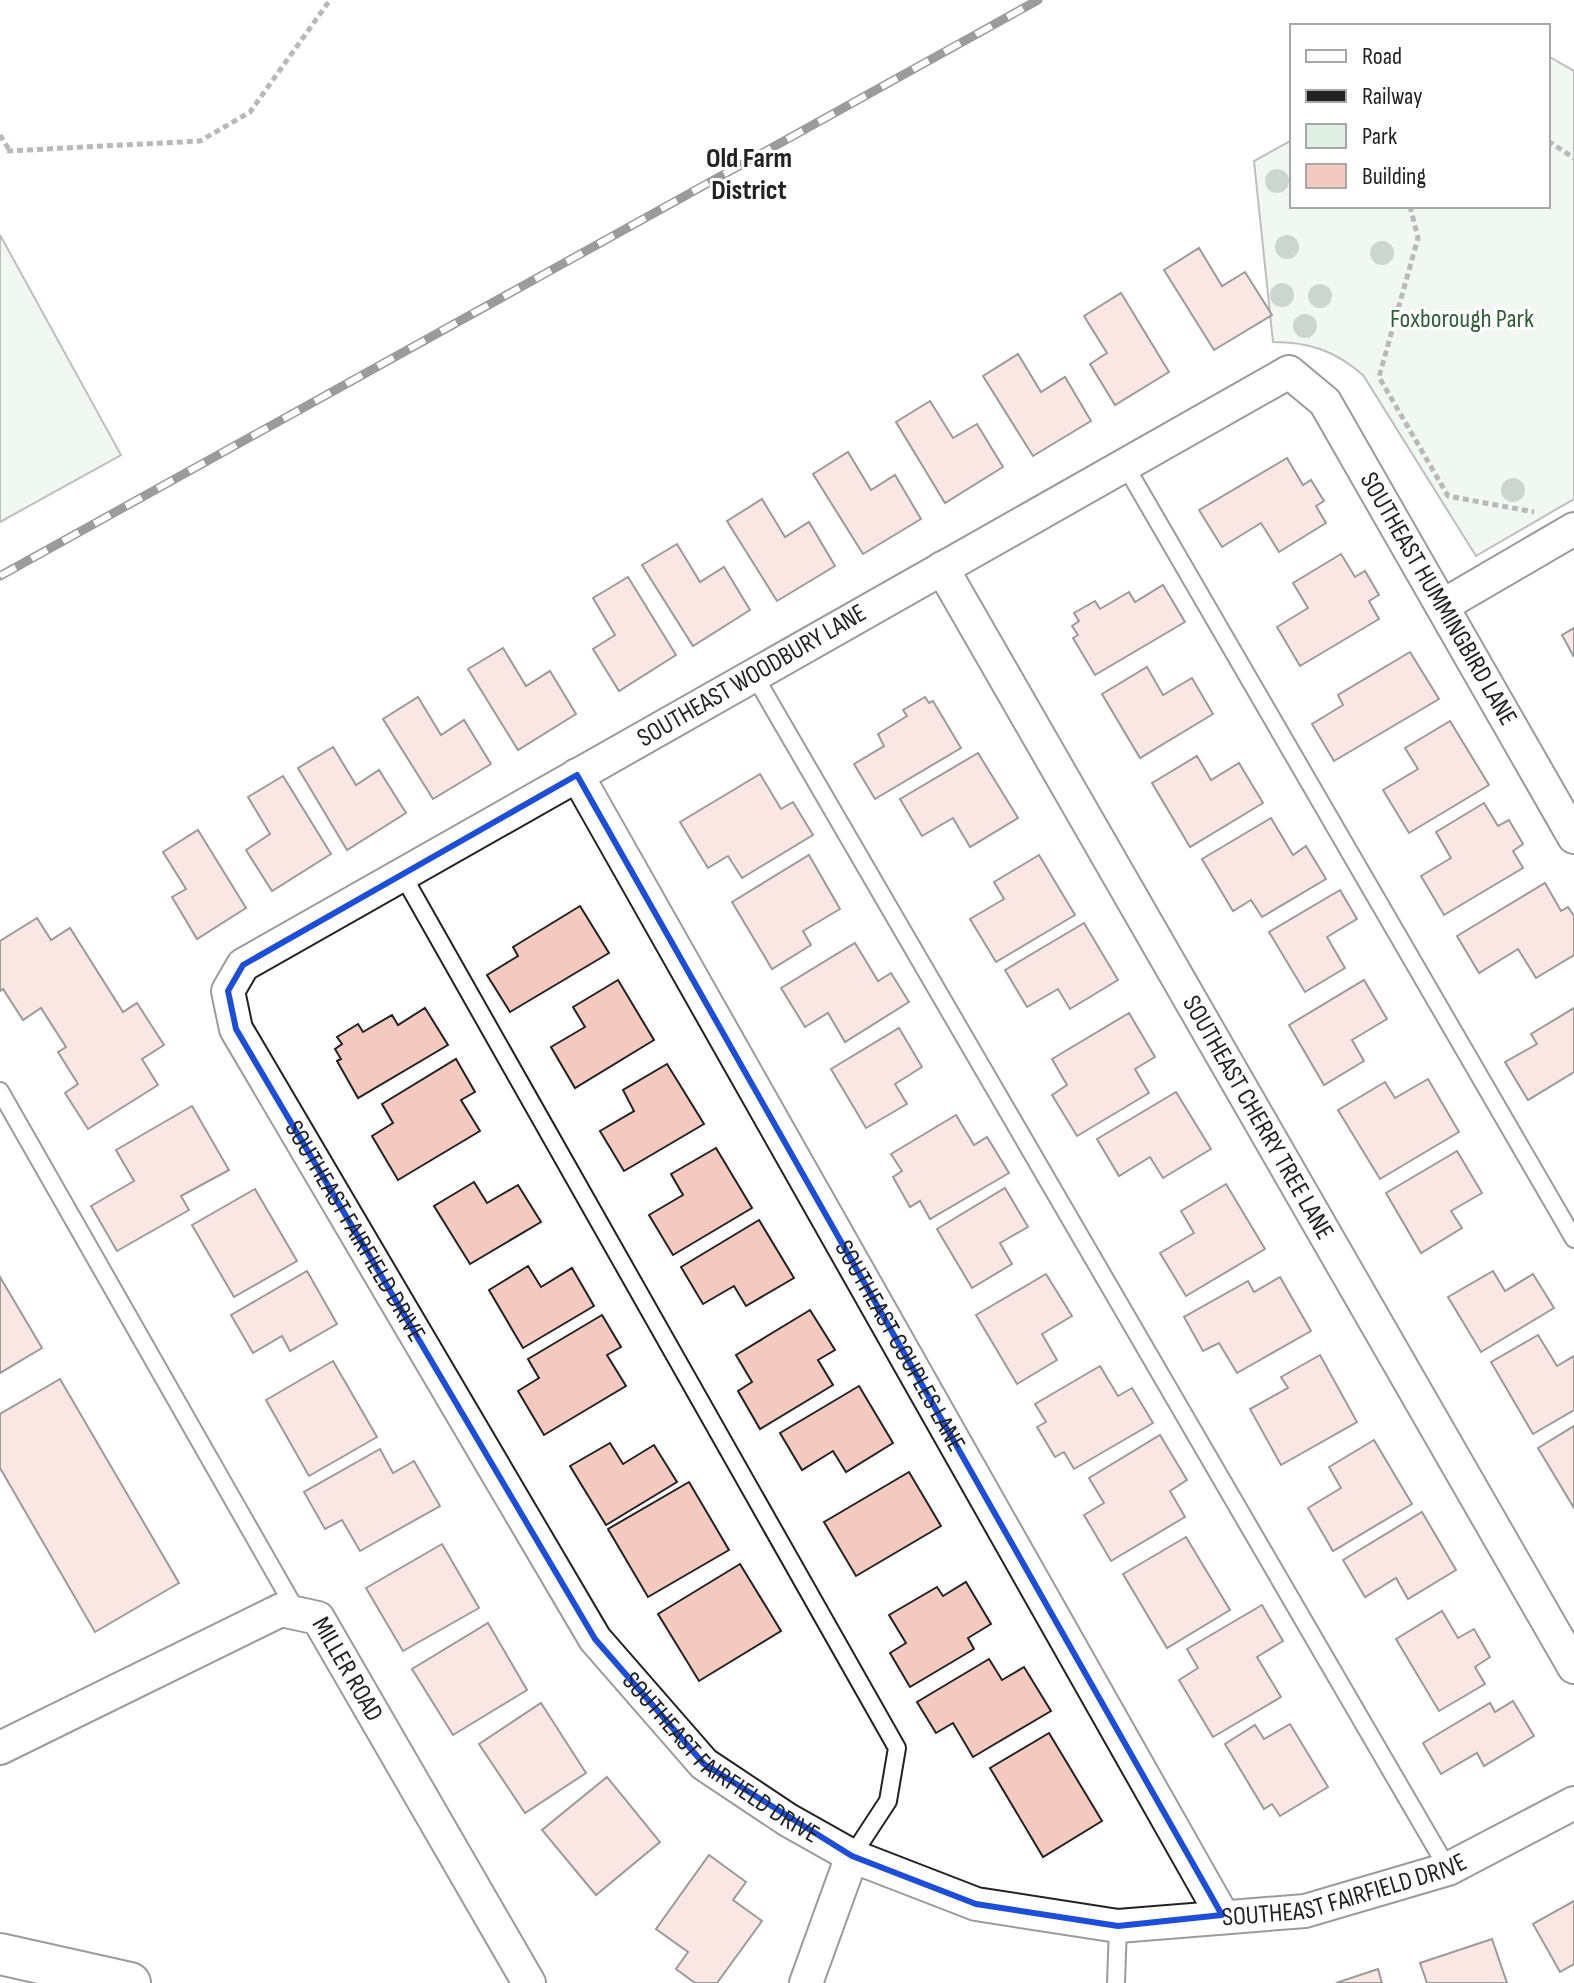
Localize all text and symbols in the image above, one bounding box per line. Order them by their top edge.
legend [1290,24,1550,208]
text: Road [1362,42,1402,71]
text: Railway [1362,82,1422,111]
text: Park [1362,122,1397,151]
district label: Old Farm District [706,142,792,207]
text: Building [1362,162,1426,191]
park label: Foxborough Park [1390,304,1534,335]
street label: SOUTHEAST HUMMINGBIRD LANE [1353,467,1523,731]
street label: SOUTHEAST WOODBURY LANE [632,598,872,754]
street label: SOUTHEAST CHERRY TREE LANE [1176,990,1340,1245]
street label: SOUTHEAST FAIRFIELD DRIVE [278,1115,432,1347]
street label: SOUTHEAST COUPLES LANE [828,1235,972,1457]
street label: MILLER ROAD [305,1611,390,1727]
street label: SOUTHEAST FAIRFIELD DRIVE [616,1666,825,1850]
street label: SOUTHEAST FAIRFIELD DRIVE [1221,1846,1472,1933]

